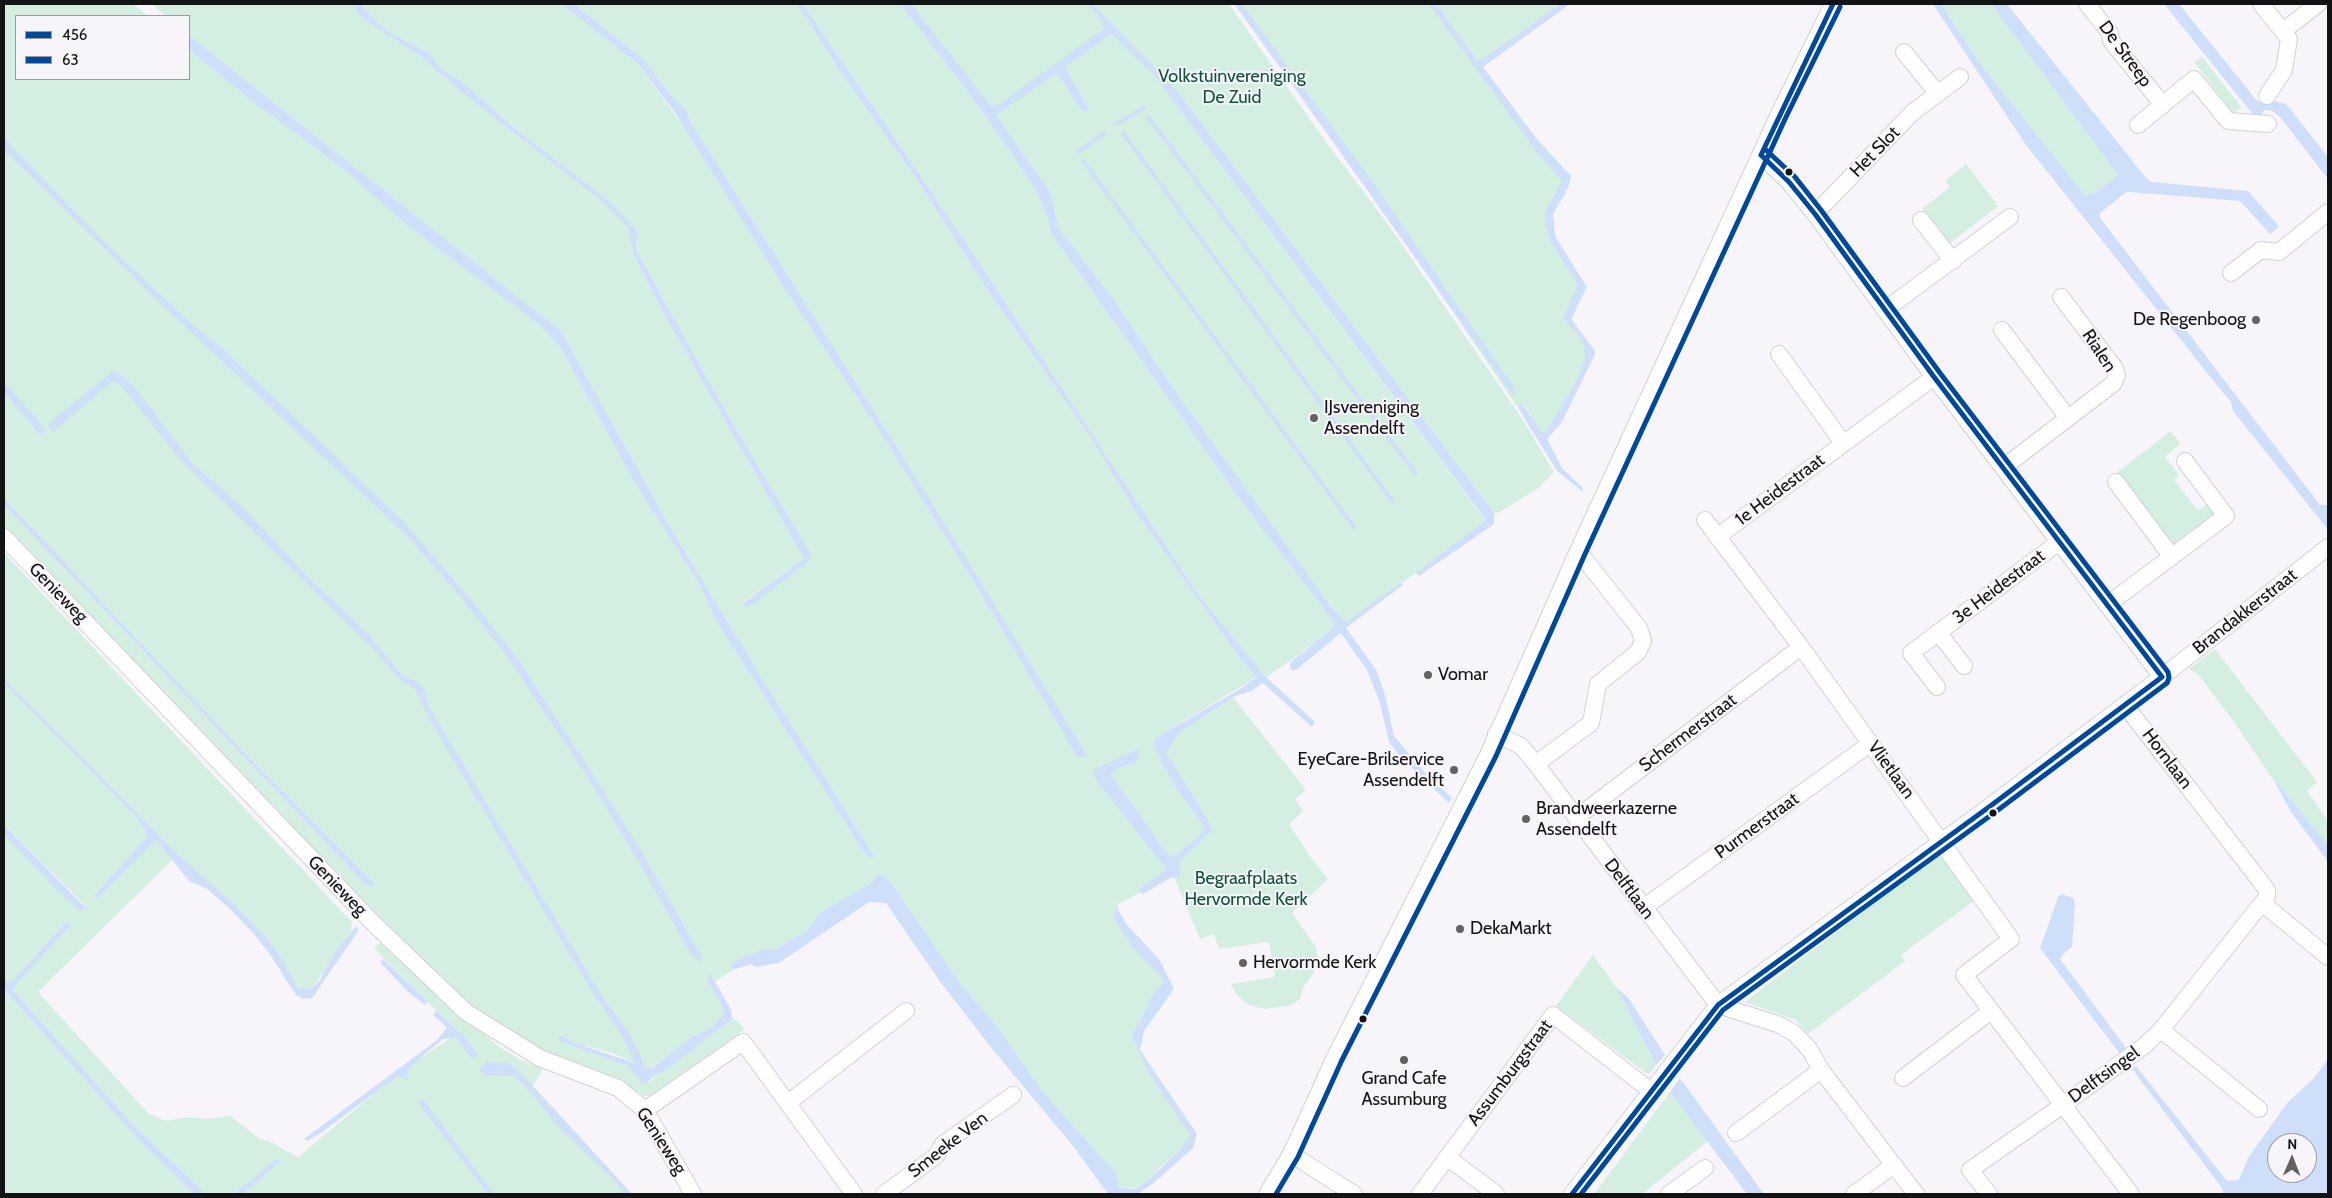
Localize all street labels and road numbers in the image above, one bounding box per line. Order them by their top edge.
street label: De Streep [2094,17,2156,91]
street label: Het Slot [1846,122,1904,182]
street label: Rialen [2077,326,2121,376]
street label: 1e Heidestraat [1731,449,1829,531]
street label: 3e Heidestraat [1949,545,2049,629]
street label: Genieweg [24,558,92,628]
street label: Brandakkerstraat [2189,565,2301,659]
street label: Schermerstraat [1635,689,1741,777]
street label: Hornlaan [2137,725,2197,793]
street label: Vlietlaan [1863,737,1919,803]
street label: Purmerstraat [1711,788,1803,864]
street label: Genieweg [303,851,371,921]
street label: Delftlaan [1599,855,1659,923]
street label: Assumburgstraat [1463,1016,1557,1130]
street label: Delftsingel [2064,1042,2144,1108]
street label: Genieweg [631,1103,691,1179]
street label: Smeeke Ven [904,1107,992,1183]

